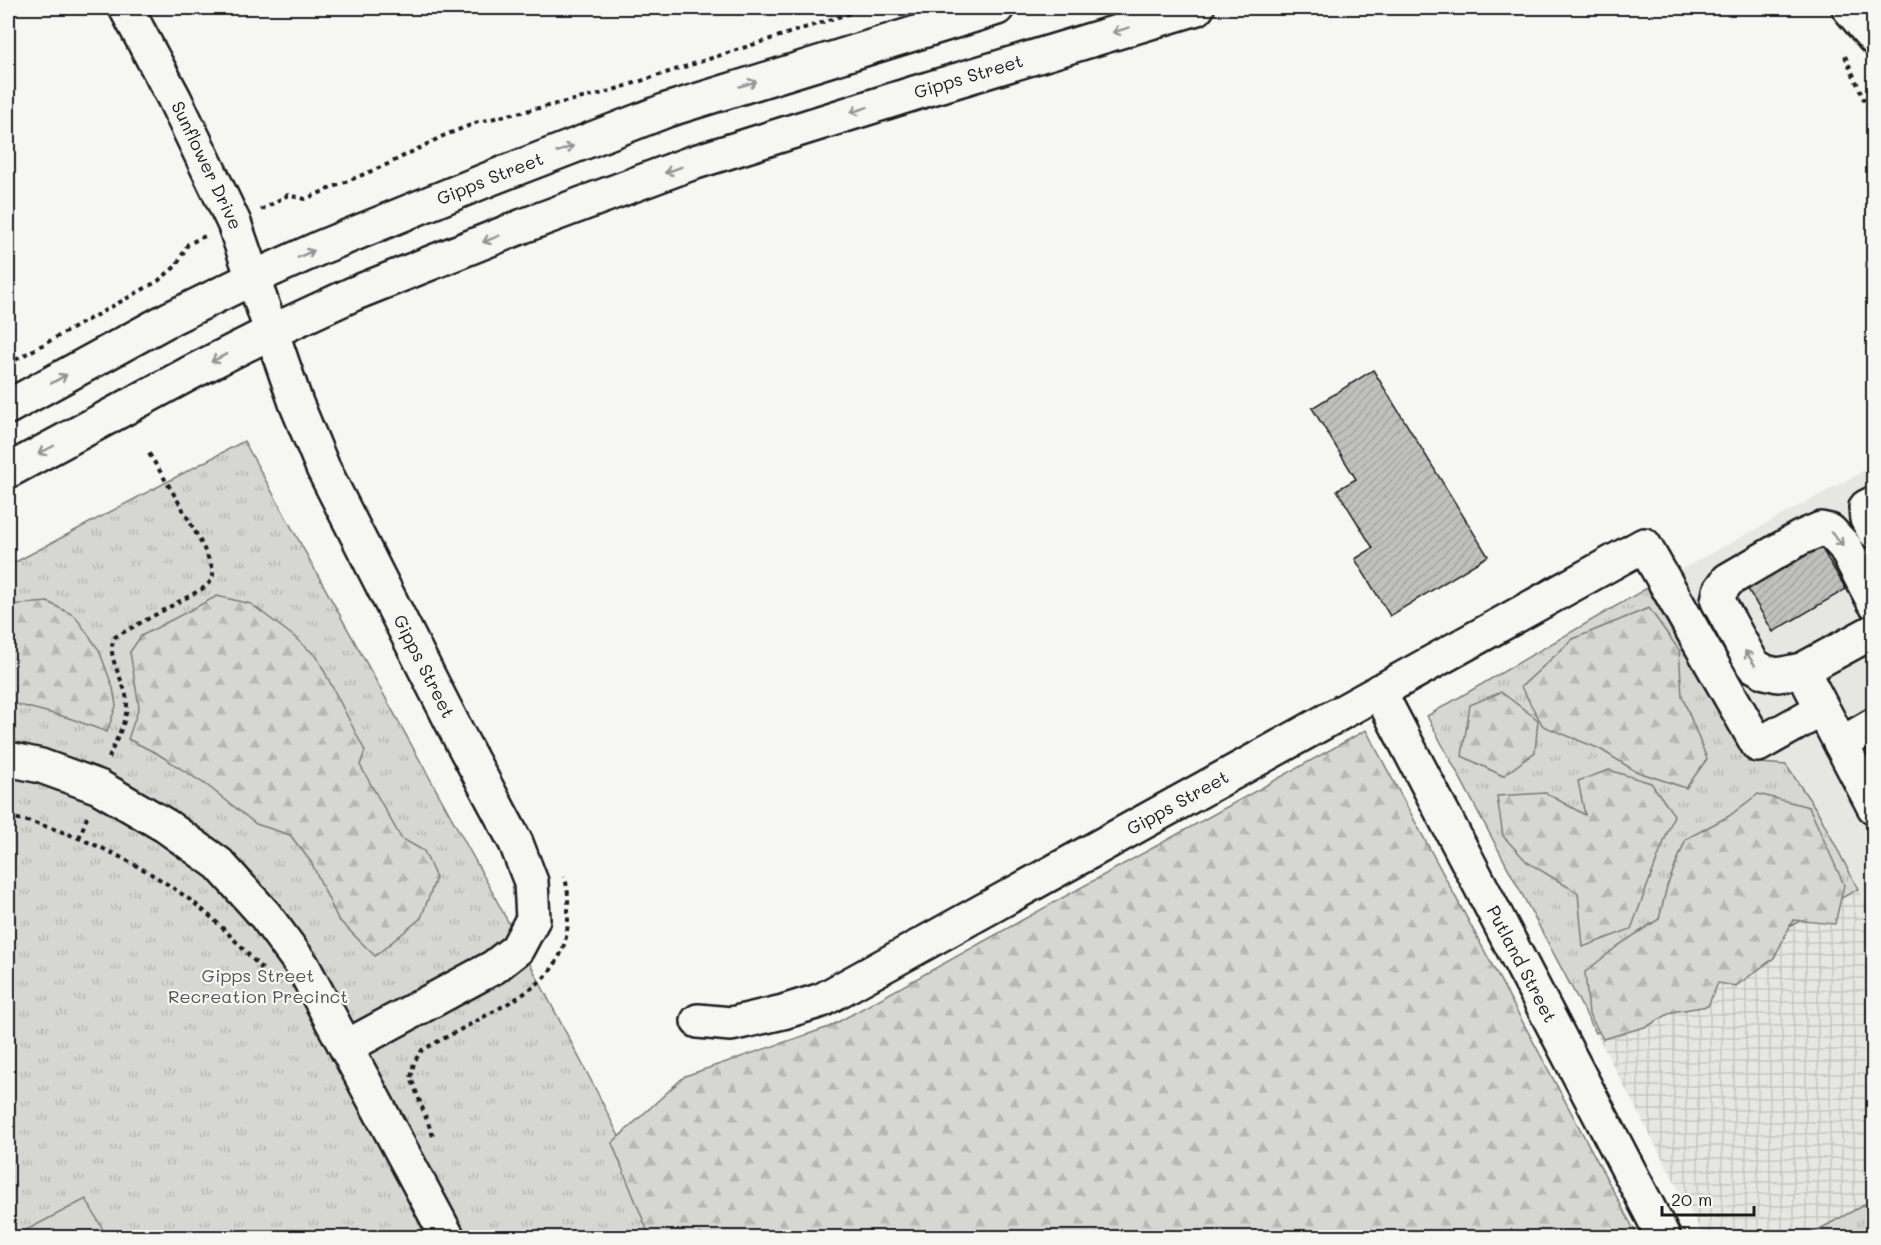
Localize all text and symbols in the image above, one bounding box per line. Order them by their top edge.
one-way arrow [1112,25,1131,36]
street label: Gipps Street [911,48,1026,104]
one-way arrow [738,78,757,89]
street label: Sunflower Drive [166,97,248,232]
one-way arrow [850,105,869,116]
one-way arrow [555,143,573,154]
street label: Gipps Street [433,146,547,210]
one-way arrow [664,165,683,176]
one-way arrow [482,234,501,245]
one-way arrow [297,248,315,259]
one-way arrow [210,353,228,365]
one-way arrow [50,373,67,385]
one-way arrow [38,445,56,456]
one-way arrow [1830,531,1845,546]
street label: Gipps Street [388,610,461,722]
one-way arrow [1744,651,1756,667]
street label: Gipps Street [1122,764,1233,840]
street label: Putland Street [1482,901,1563,1026]
park label: Gipps Street Recreation Precinct [168,963,348,1008]
scale bar [1662,1179,1754,1217]
text: 20 m [1671,1187,1712,1211]

